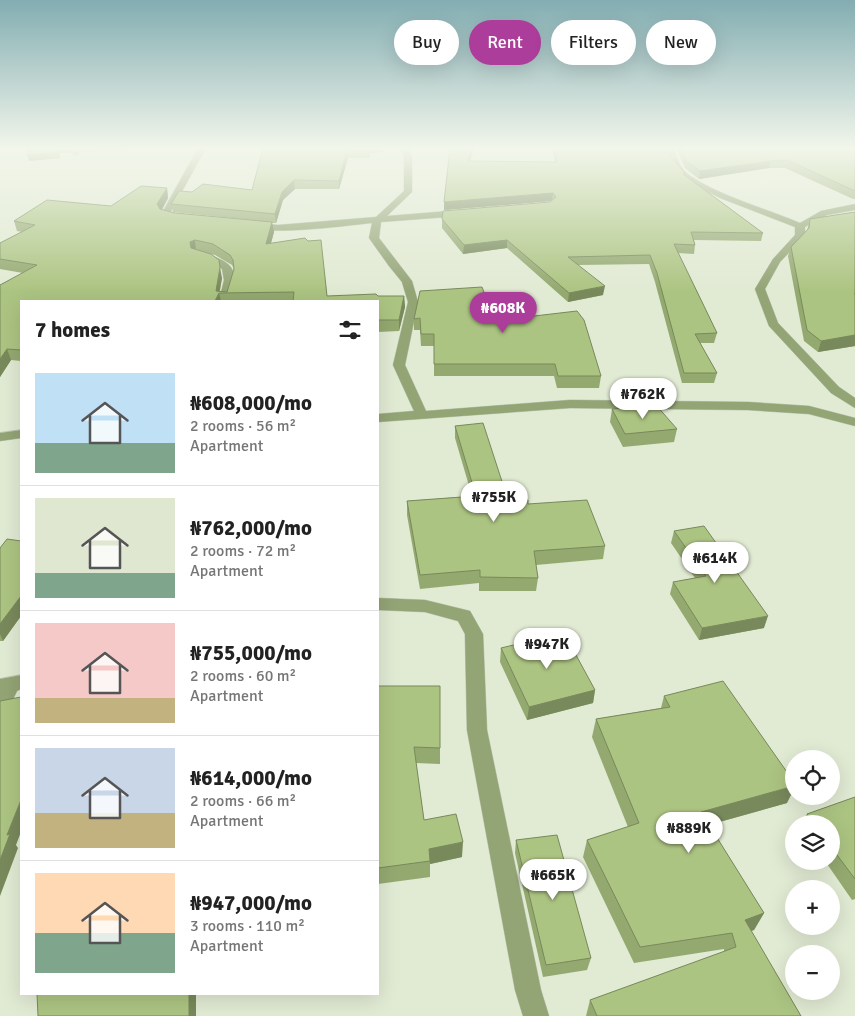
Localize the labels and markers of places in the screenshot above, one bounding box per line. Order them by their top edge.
pin: ₦608K [468,292,538,334]
pin: ₦762K [608,378,678,420]
pin: ₦755K [459,480,529,523]
pin: ₦614K [680,542,750,584]
pin: ₦947K [512,628,582,670]
pin: ₦889K [654,812,724,854]
pin: ₦665K [518,858,588,901]

